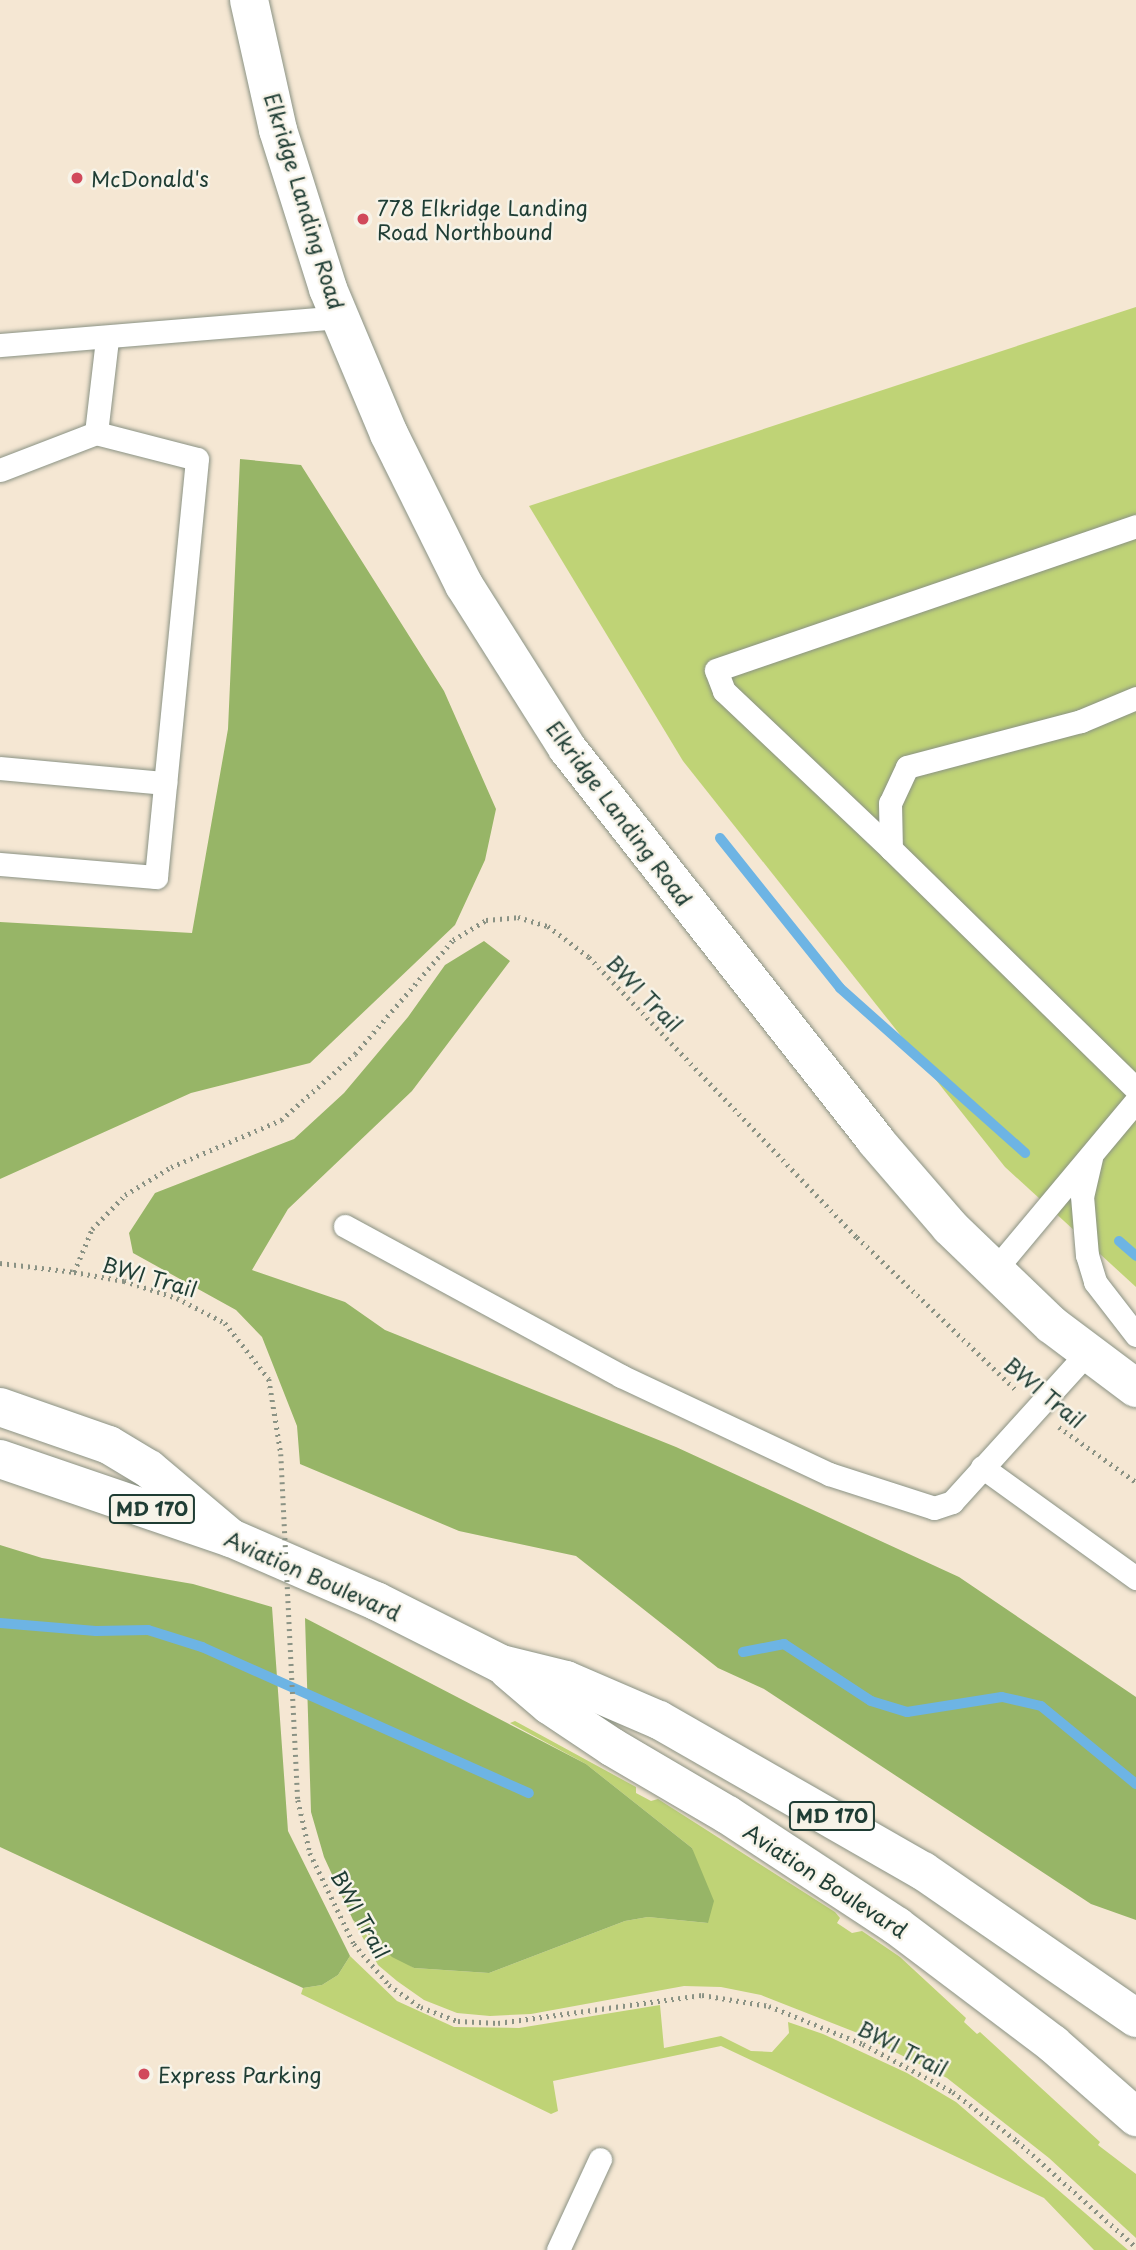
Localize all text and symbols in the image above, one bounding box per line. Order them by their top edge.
street label: Elkridge Landing Road [260,90,350,312]
place label: McDonald's [91,165,209,191]
marker: McDonald's [69,170,85,186]
place label: 778 Elkridge Landing Road Northbound [377,194,588,244]
marker: 778 Elkridge Landing Road Northbound [355,211,371,227]
street label: Elkridge Landing Road [542,715,698,911]
street label: BWI Trail [603,950,687,1036]
street label: BWI Trail [100,1251,200,1301]
street label: BWI Trail [1000,1352,1090,1432]
road number: MD 170 [106,1494,198,1525]
street label: Aviation Boulevard [221,1525,405,1625]
road number: MD 170 [786,1800,878,1832]
street label: Aviation Boulevard [739,1818,913,1942]
street label: BWI Trail [327,1866,395,1962]
street label: BWI Trail [855,2015,951,2081]
place label: Express Parking [158,2061,320,2087]
marker: Express Parking [136,2066,152,2082]

